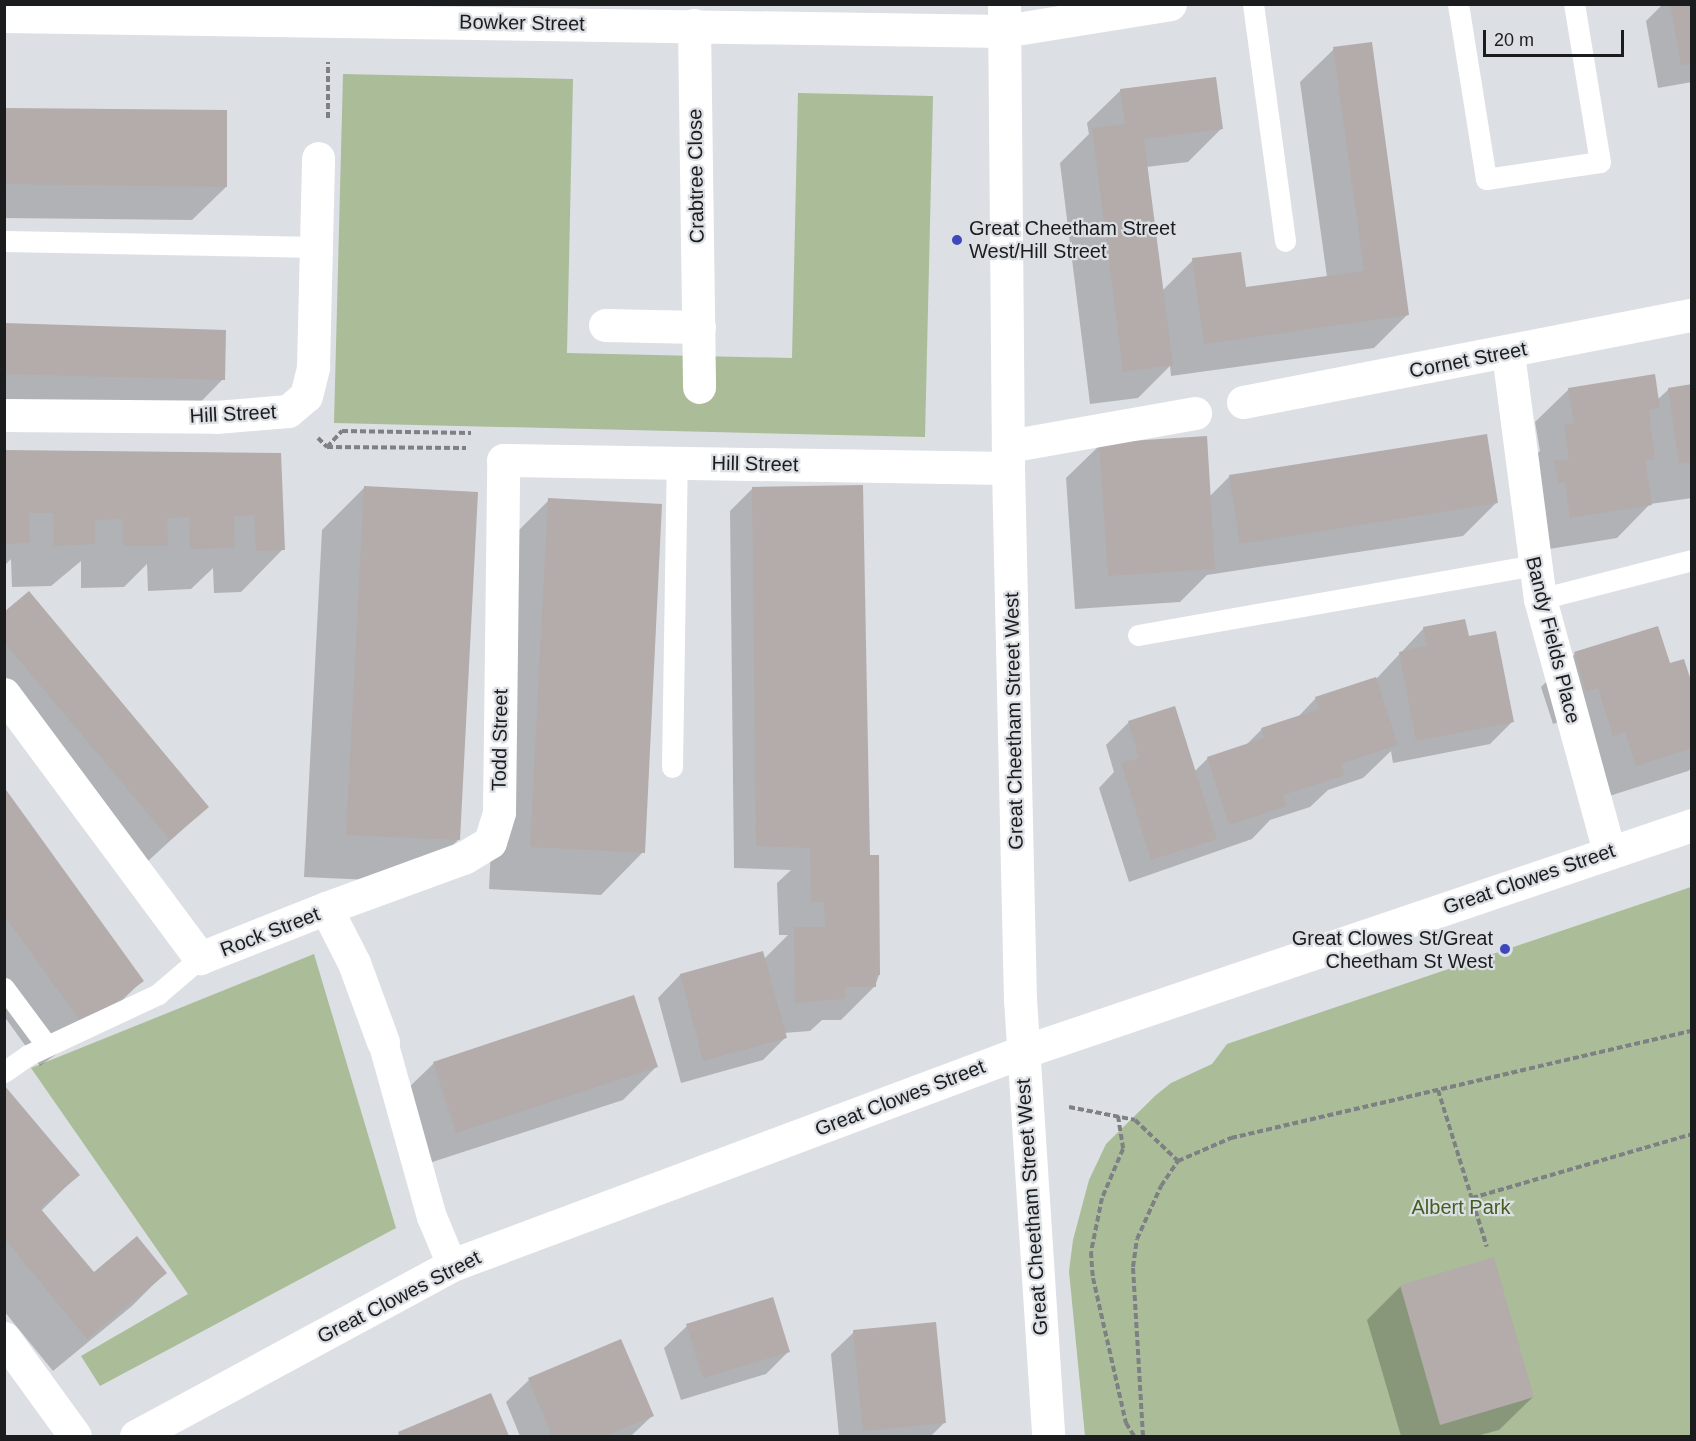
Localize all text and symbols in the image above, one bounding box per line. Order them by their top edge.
street label: Bowker Street [459,10,585,36]
scale bar [1486,18,1627,56]
text: 20 m [1494,30,1534,50]
street label: Crabtree Close [683,109,709,243]
place label: Great Cheetham Street West/Hill Street [969,216,1176,263]
marker: Great Cheetham Street West/Hill Street [950,233,964,247]
street label: Cornet Street [1407,337,1529,383]
street label: Hill Street [189,400,277,428]
street label: Hill Street [711,451,799,477]
street label: Bandy Fields Place [1521,554,1585,726]
street label: Great Cheetham Street West [1000,592,1028,850]
street label: Todd Street [487,689,513,791]
street label: Great Clowes Street [1440,838,1618,920]
street label: Rock Street [217,902,323,962]
place label: Great Clowes St/Great Cheetham St West [1292,926,1493,973]
marker: Great Clowes St/Great Cheetham St West [1498,942,1512,956]
street label: Great Clowes Street [812,1055,988,1141]
street label: Great Cheetham Street West [1011,1078,1053,1336]
park label: Albert Park [1412,1195,1510,1219]
street label: Great Clowes Street [313,1245,485,1349]

